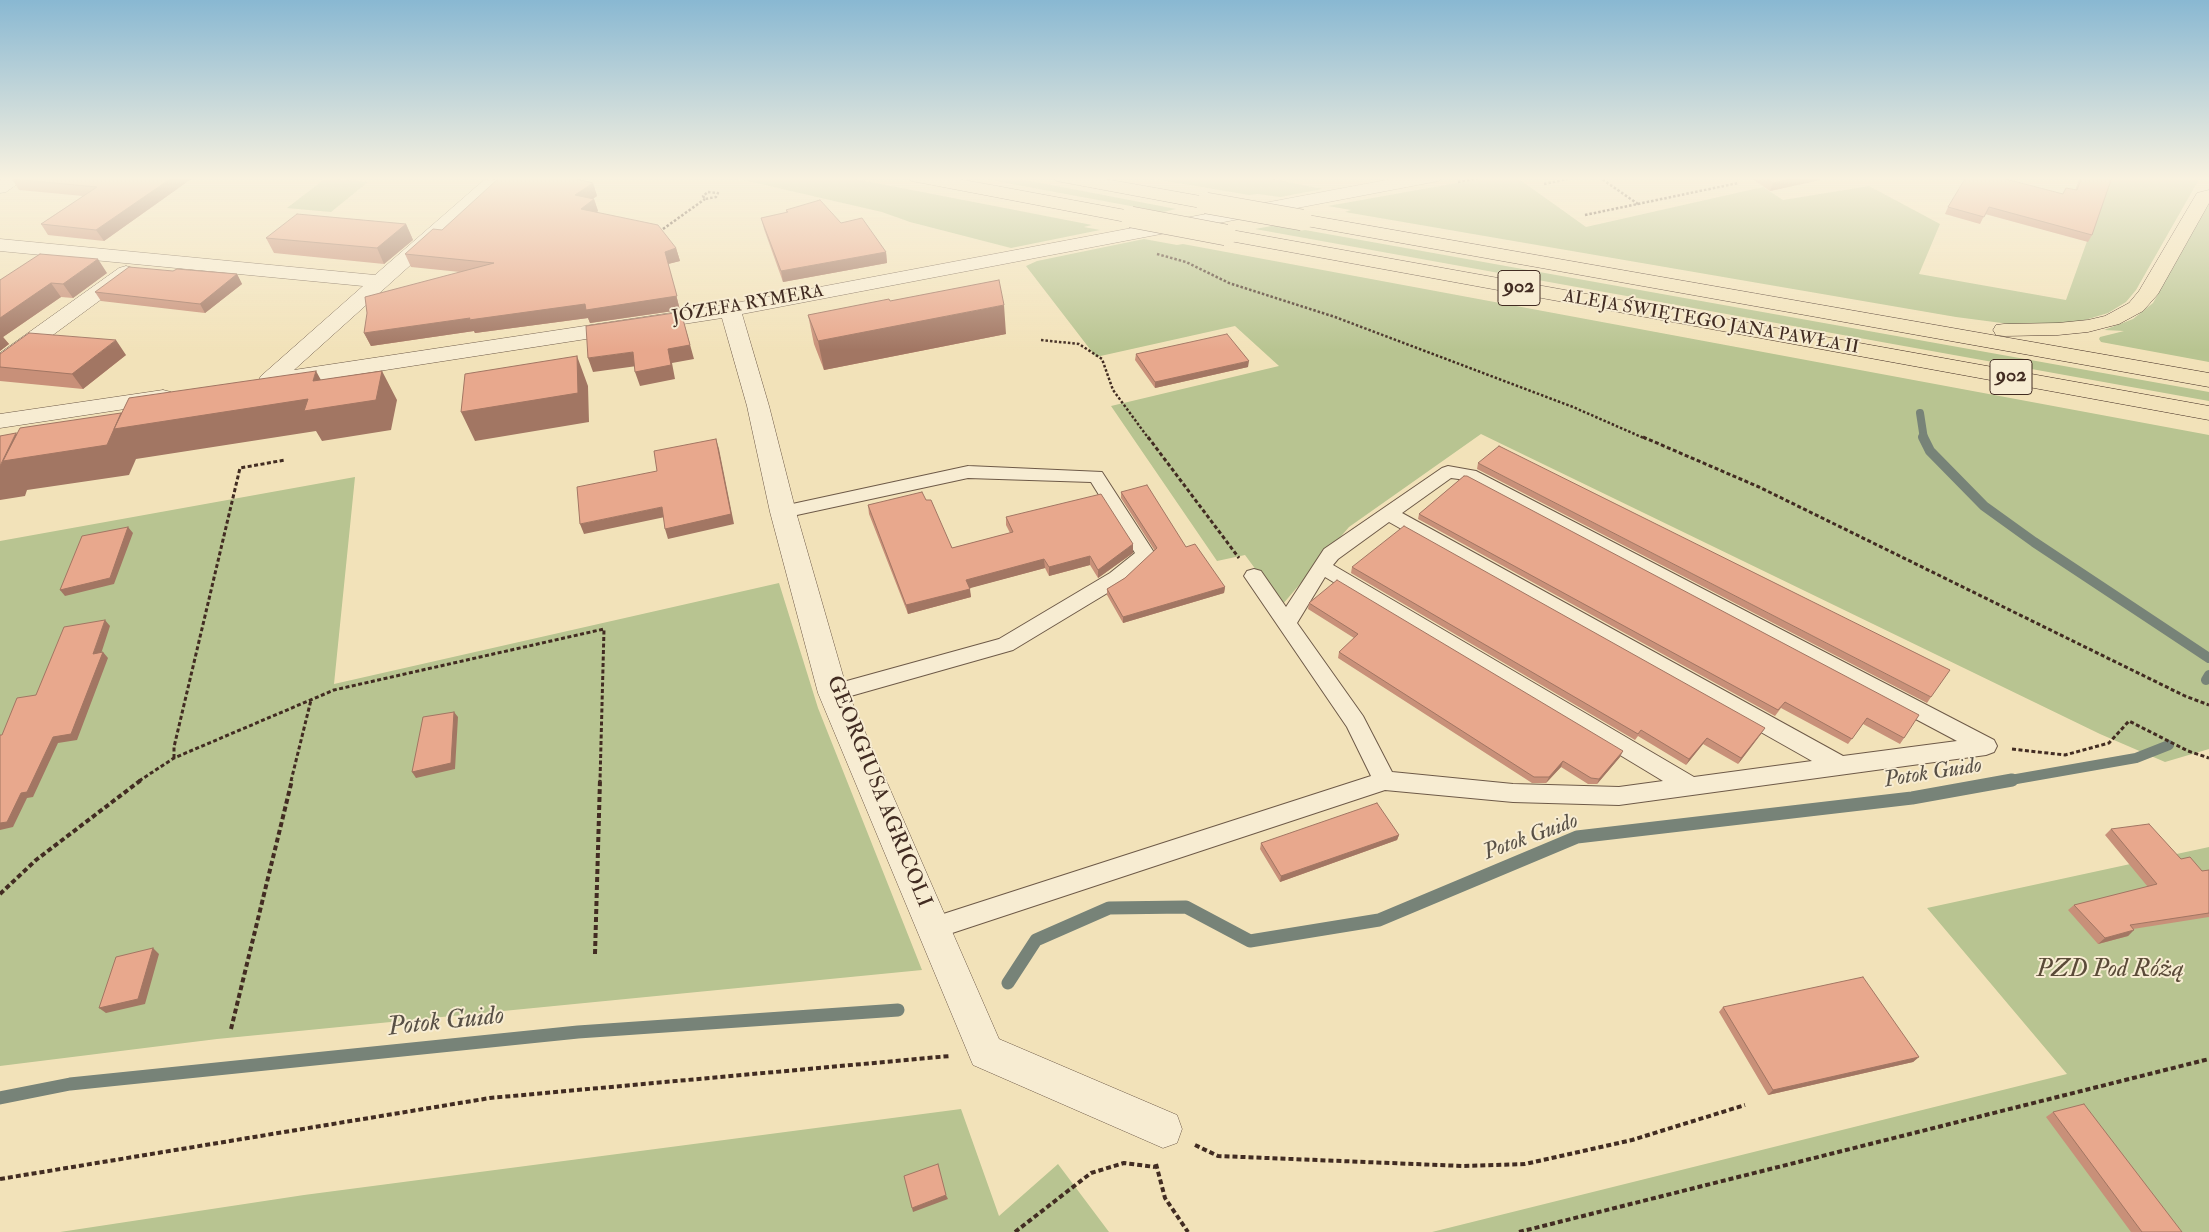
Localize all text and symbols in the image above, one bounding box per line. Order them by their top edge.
road number: 902 [1498,270,1540,306]
street label: JÓZEFA RYMERA [670,281,826,329]
street label: ALEJA ŚWIĘTEGO JANA PAWŁA II [1561,286,1861,360]
road number: 902 [1990,360,2032,394]
street label: GEORGIUSA AGRICOLI [820,673,936,911]
water label: Potok Guido [1882,753,1984,795]
water label: Potok Guido [1480,809,1582,867]
park label: PZD Pod Różą [2036,956,2184,986]
water label: Potok Guido [386,1001,506,1045]

